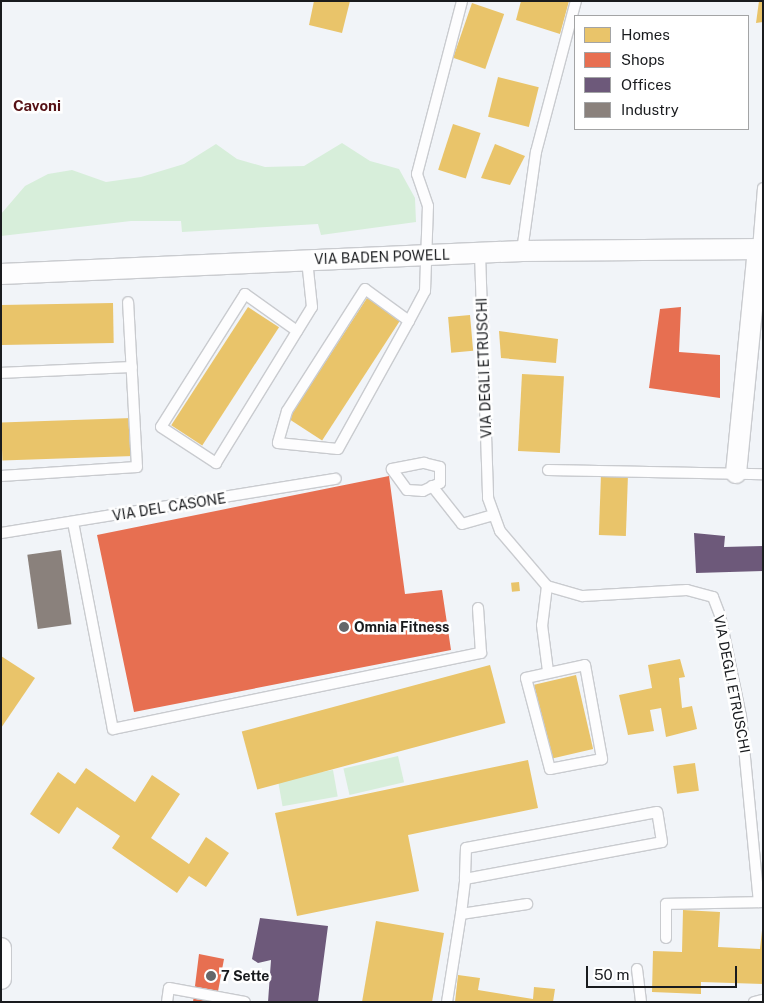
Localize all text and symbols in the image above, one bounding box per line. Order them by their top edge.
legend [574,15,749,130]
text: Homes [621,26,670,43]
text: Shops [621,51,665,68]
text: Offices [621,76,671,93]
district label: Cavoni [13,97,61,115]
text: Industry [621,101,679,118]
street label: VIA BADEN POWELL [314,246,450,268]
street label: VIA DEGLI ETRUSCHI [473,297,495,439]
street label: VIA DEL CASONE [111,490,227,524]
street label: VIA DEGLI ETRUSCHI [710,613,754,755]
place label: Omnia Fitness [354,619,449,635]
marker: Omnia Fitness [338,621,350,633]
scale bar [589,956,740,988]
text: 50 m [594,966,629,983]
place label: 7 Sette [221,968,269,984]
marker: 7 Sette [205,970,217,982]

